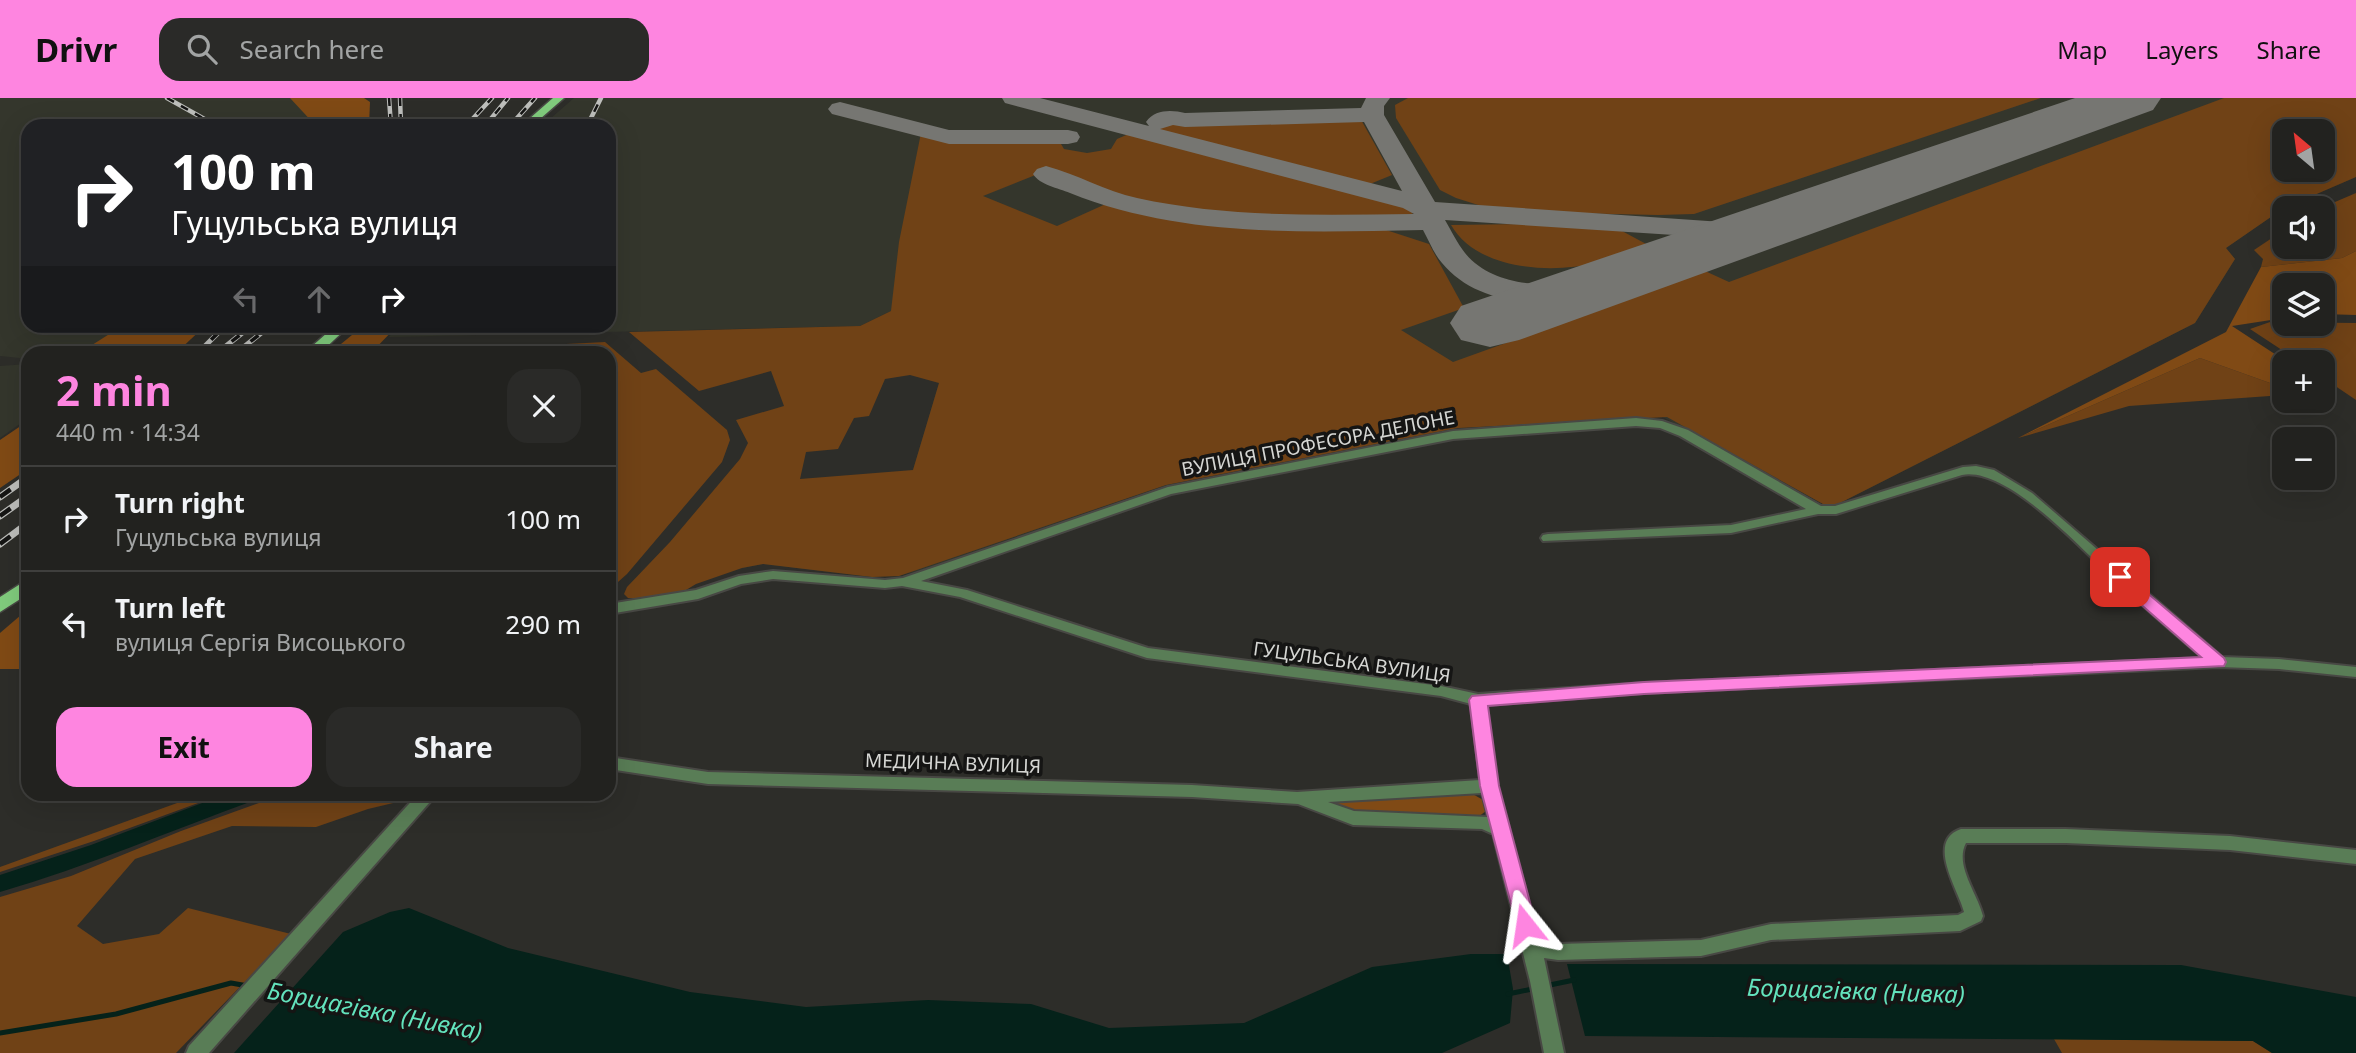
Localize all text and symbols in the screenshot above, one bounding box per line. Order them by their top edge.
search box [159,18,649,81]
text: Drivr [35,27,117,72]
icon: search [183,30,221,68]
text: Search here [239,31,384,67]
text: Map [2057,33,2107,66]
text: Layers [2145,33,2219,66]
text: Share [2257,33,2321,66]
north arrow [2272,119,2334,182]
map controls [2272,119,2335,490]
text: 100 m [171,138,316,204]
icon: right [56,147,147,238]
button: sound [2272,196,2335,259]
text: Гуцульська вулиця [171,201,458,244]
button: layers [2272,273,2335,336]
icon: left [227,280,265,318]
icon: ahead [300,280,338,318]
icon: right [373,280,411,318]
button: + [2272,350,2335,413]
text: 2 min [56,361,172,418]
button: close [507,369,581,443]
street label: ВУЛИЦЯ ПРОФЕСОРА ДЕЛОНЕ [1179,404,1457,482]
text: 440 m · 14:34 [56,416,200,448]
button: − [2272,427,2335,490]
text: Turn right [115,485,245,521]
icon: right [56,500,94,538]
text: 100 m [505,501,581,537]
text: Гуцульська вулиця [115,521,321,553]
pin [2090,547,2150,607]
icon: arrive [2101,558,2139,596]
text: Turn left [115,590,226,626]
icon: left [56,605,94,643]
text: 290 m [505,606,581,642]
text: вулиця Сергія Висоцького [115,626,406,658]
street label: ГУЦУЛЬСЬКА ВУЛИЦЯ [1252,635,1452,689]
button: Exit [56,707,312,787]
button: Share [326,707,581,787]
street label: МЕДИЧНА ВУЛИЦЯ [865,747,1041,779]
position arrow [1488,888,1562,962]
water label: Борщагівка (Нивка) [1747,970,1965,1010]
water label: Борщагівка (Нивка) [265,973,485,1047]

